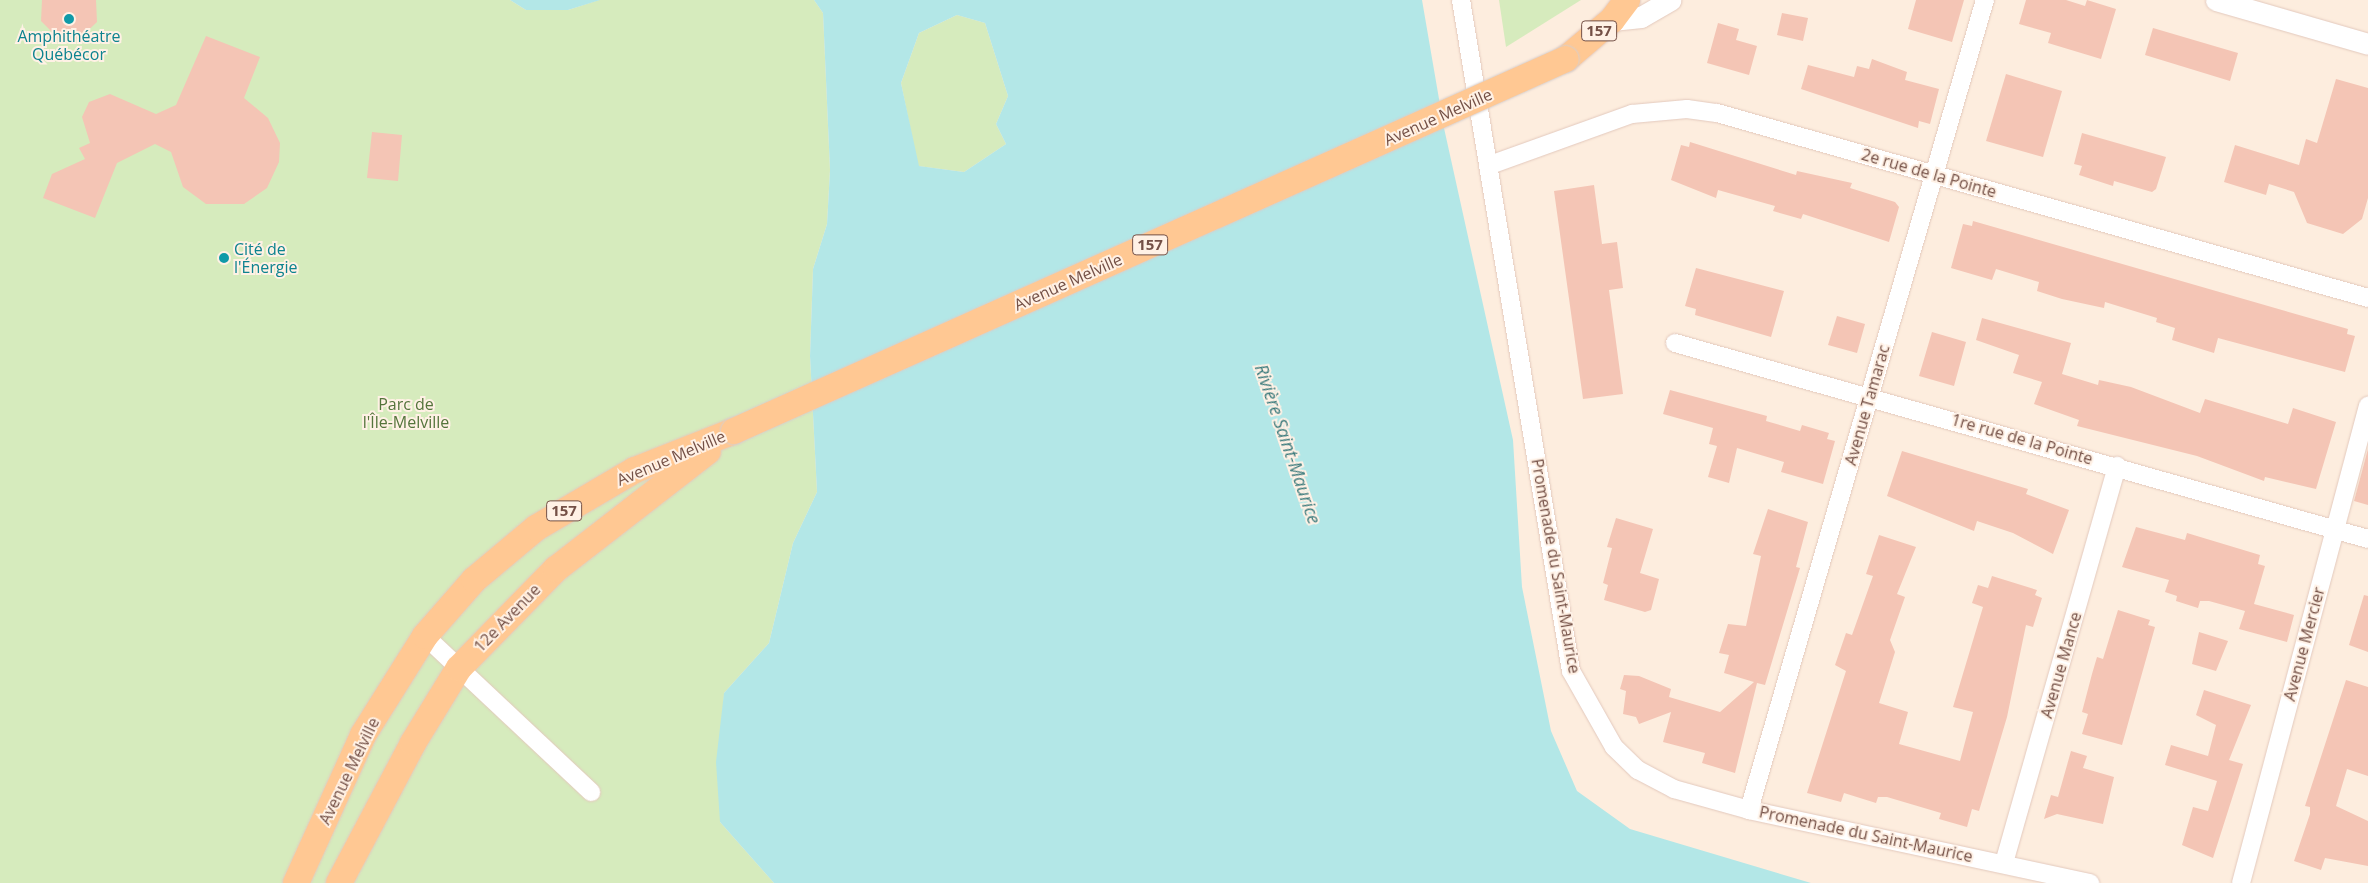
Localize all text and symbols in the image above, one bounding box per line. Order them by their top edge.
marker: Amphithéatre Québécor [63,13,75,25]
road number: 157 [1580,18,1618,44]
place label: Amphithéatre Québécor [17,26,121,64]
street label: Avenue Melville [1381,85,1495,149]
street label: 2e rue de la Pointe [1859,145,1999,201]
road number: 157 [1131,232,1169,258]
place label: Cité de l'Énergie [234,239,297,277]
street label: Avenue Melville [1011,250,1125,314]
marker: Cité de l'Énergie [218,252,230,264]
street label: Avenue Tamarac [1841,343,1893,467]
water label: Rivière Saint-Maurice [1251,361,1325,527]
park label: Parc de l'Île-Melville [363,394,449,432]
street label: 1re rue de la Pointe [1949,410,2095,468]
street label: Avenue Melville [614,426,728,490]
street label: Promenade du Saint-Maurice [1528,457,1584,675]
road number: 157 [545,498,583,524]
street label: 12e Avenue [470,580,544,656]
street label: Avenue Mercier [2280,585,2328,703]
street label: Avenue Mance [2037,610,2085,720]
street label: Avenue Melville [315,714,383,828]
street label: Promenade du Saint-Maurice [1758,802,1974,866]

